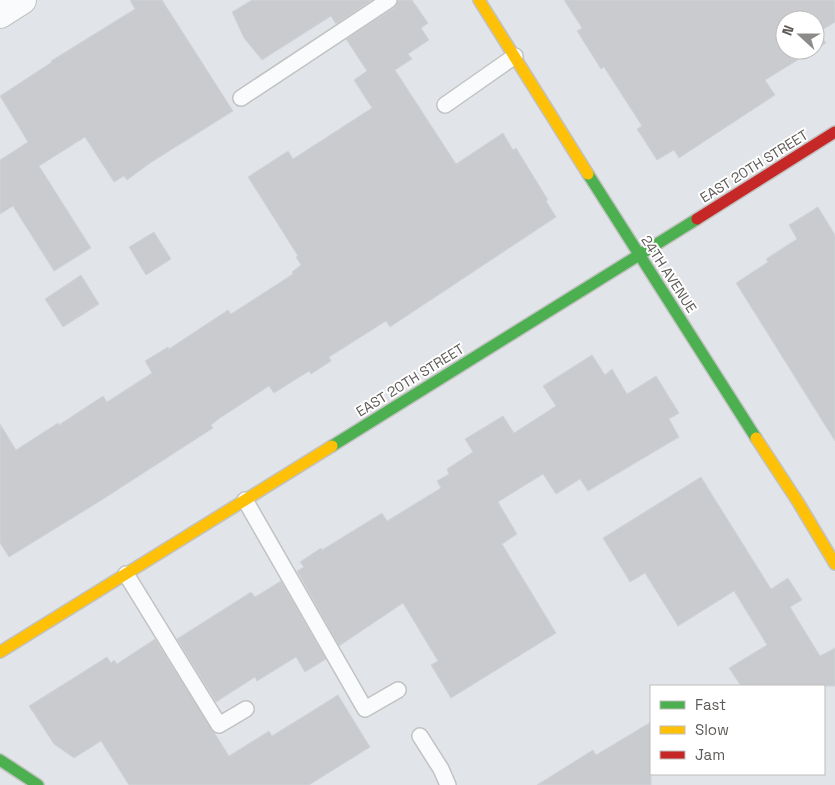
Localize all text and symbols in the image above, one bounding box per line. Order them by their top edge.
north arrow [775,10,825,60]
text: N [778,23,798,38]
street label: EAST 20TH STREET [697,126,811,206]
street label: 24TH AVENUE [637,232,701,316]
street label: EAST 20TH STREET [353,340,467,420]
legend [650,685,825,775]
text: Fast [695,695,726,714]
text: Slow [695,720,729,739]
text: Jam [695,745,725,764]

